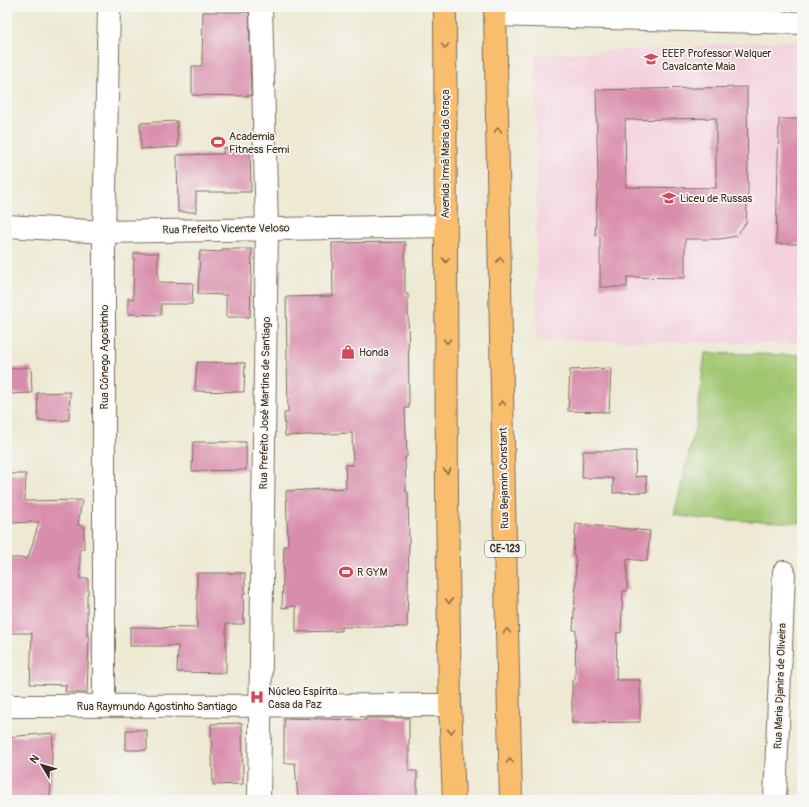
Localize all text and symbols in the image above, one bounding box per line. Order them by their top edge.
one-way arrow [441,43,449,49]
place label: EEEP Professor Walquer Cavalcante Maia [662,47,772,73]
school or university icon: EEEP Professor Walquer Cavalcante Maia [643,51,659,67]
street label: Avenida Irmã Maria da Graça [439,89,452,219]
one-way arrow [494,127,502,133]
place label: Academia Fitness Femi [229,130,289,156]
sports icon: Academia Fitness Femi [210,134,226,150]
school or university icon: Liceu de Russas [661,190,677,206]
place label: Liceu de Russas [680,192,752,205]
street label: Rua Prefeito Vicente Veloso [162,221,290,237]
one-way arrow [442,257,450,263]
one-way arrow [496,257,504,263]
street label: Rua Cônego Agostinho [98,305,111,409]
street label: Rua Prefeito José Martins de Santiago [257,316,273,489]
one-way arrow [443,338,451,344]
shop icon: Honda [340,344,356,360]
place label: Honda [359,346,389,359]
one-way arrow [498,400,506,406]
street label: Rua Bejamin Constant [497,426,511,529]
one-way arrow [443,468,451,474]
road number: CE-123 [485,541,525,557]
sports icon: R GYM [338,564,354,580]
place label: R GYM [357,566,387,579]
one-way arrow [444,598,453,604]
street label: Rua Maria Djanira de Oliveira [771,623,789,749]
one-way arrow [503,628,511,634]
place label: Núcleo Espírita Casa da Paz [268,685,337,711]
hospital icon: Núcleo Espírita Casa da Paz [249,689,265,705]
street label: Rua Raymundo Agostinho Santiago [77,700,237,713]
one-way arrow [447,728,455,734]
north arrow [22,745,62,785]
text: N [27,752,42,766]
one-way arrow [506,758,514,764]

